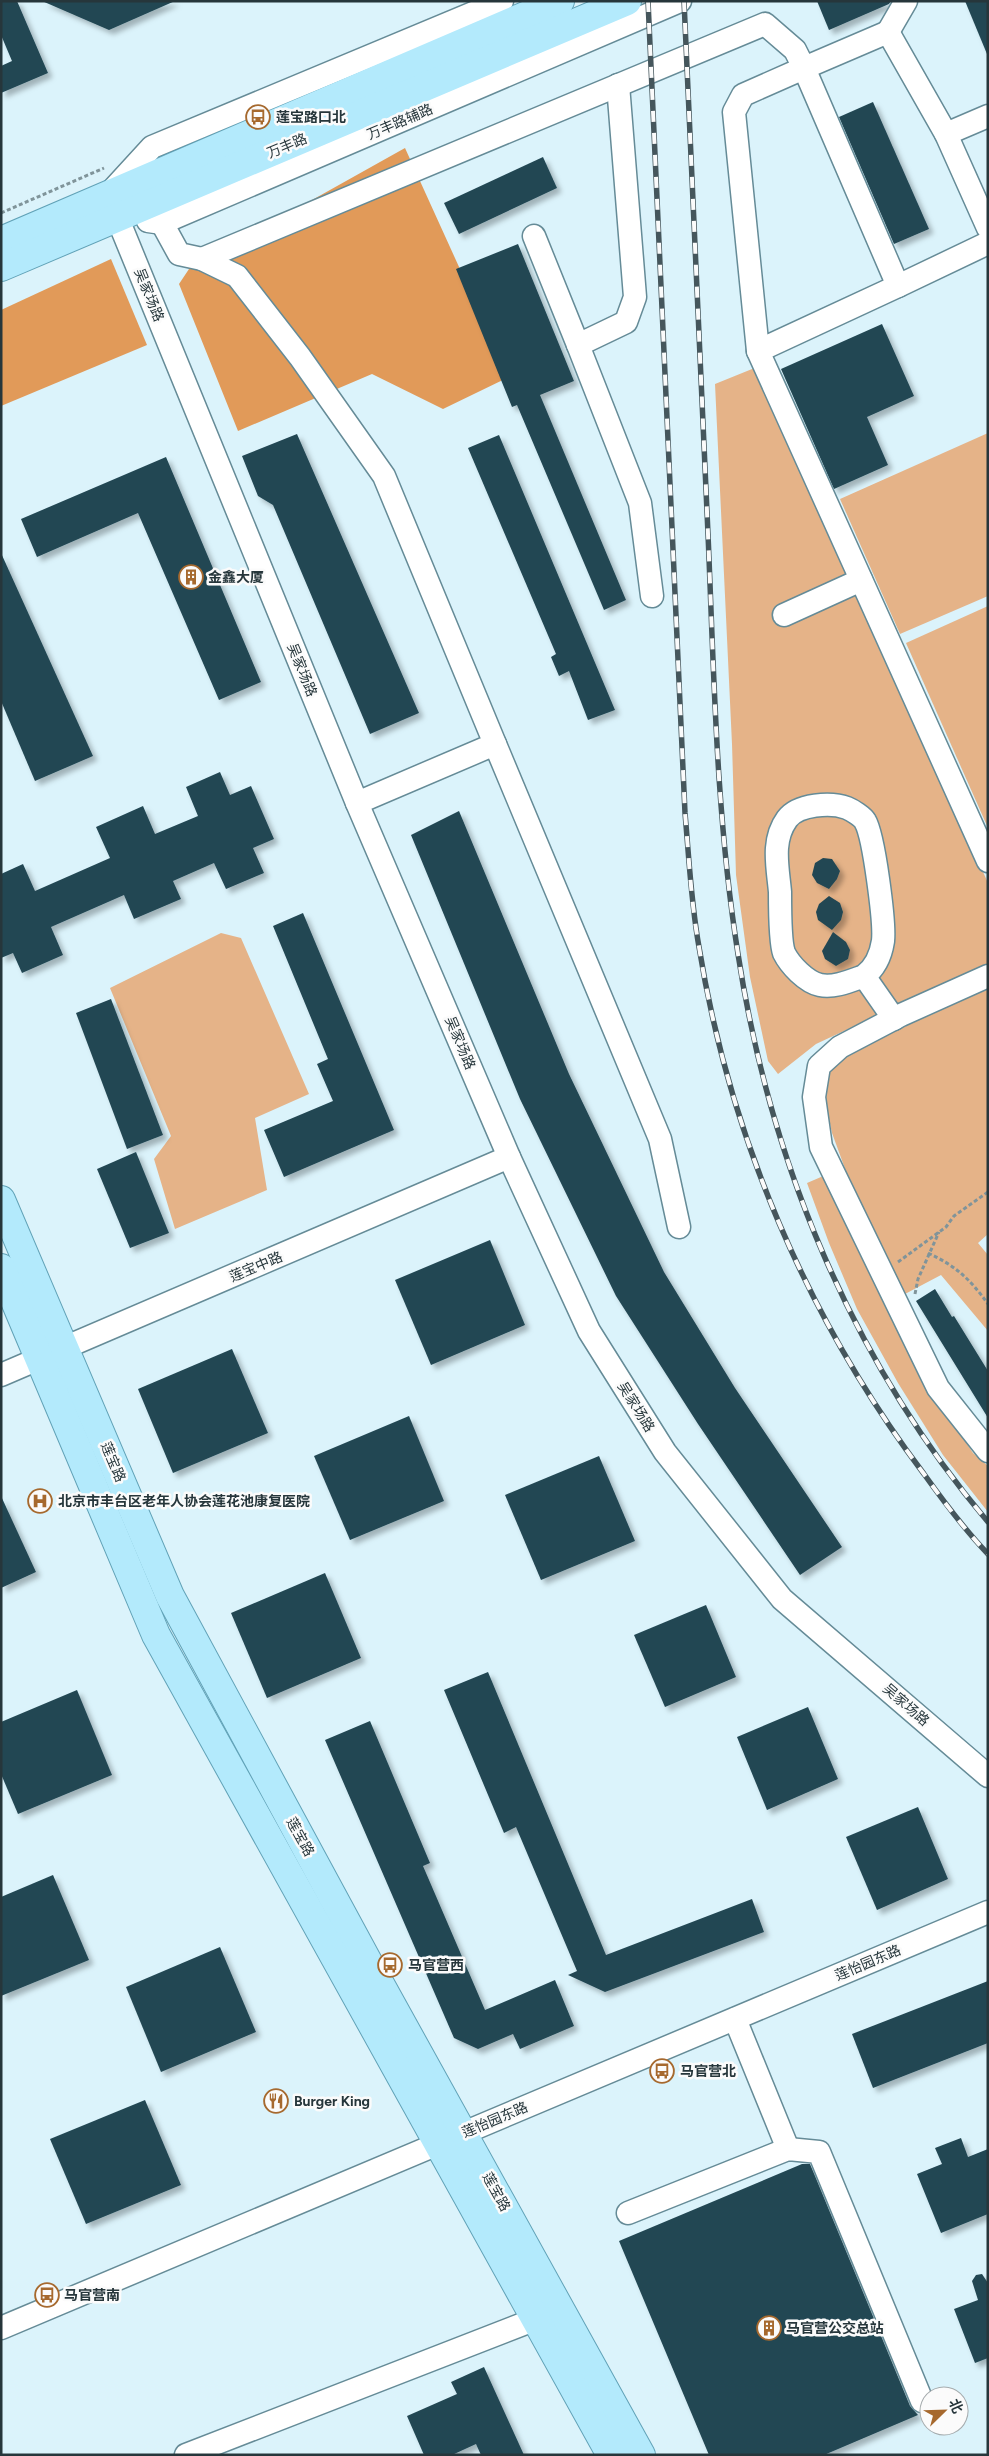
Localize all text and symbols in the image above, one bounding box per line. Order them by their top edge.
street label: 万丰路辅路 [364,101,436,143]
bus stop icon: 莲宝路口北 [245,104,271,130]
place label: 莲宝路口北 [276,109,346,126]
street label: 万丰路 [264,130,310,162]
street label: 吴家场路 [131,266,167,324]
building icon: 金鑫大厦 [178,564,204,590]
place label: 金鑫大厦 [208,569,264,586]
street label: 吴家场路 [284,641,320,699]
street label: 吴家场路 [441,1014,479,1072]
street label: 莲宝中路 [227,1248,285,1286]
street label: 吴家场路 [614,1379,658,1435]
street label: 莲宝路 [97,1439,129,1485]
hospital icon: 北京市丰台区老年人协会莲花池康复医院 [27,1488,53,1514]
place label: 北京市丰台区老年人协会莲花池康复医院 [58,1493,310,1510]
street label: 吴家场路 [879,1680,933,1730]
street label: 莲宝路 [282,1815,318,1859]
street label: 莲怡园东路 [832,1942,904,1984]
bus stop icon: 马官营西 [377,1952,403,1978]
place label: 马官营西 [408,1957,464,1974]
bus stop icon: 马官营北 [649,2058,675,2084]
place label: 马官营北 [680,2063,736,2080]
restaurant icon: Burger King [263,2088,289,2114]
place label: Burger King [294,2093,370,2110]
street label: 莲怡园东路 [459,2099,531,2141]
street label: 莲宝路 [478,2170,514,2214]
bus stop icon: 马官营南 [34,2282,60,2308]
place label: 马官营南 [64,2287,120,2304]
building icon: 马官营公交总站 [756,2315,782,2341]
place label: 马官营公交总站 [786,2320,884,2337]
north arrow [919,2386,969,2436]
text: 北 [945,2396,966,2416]

